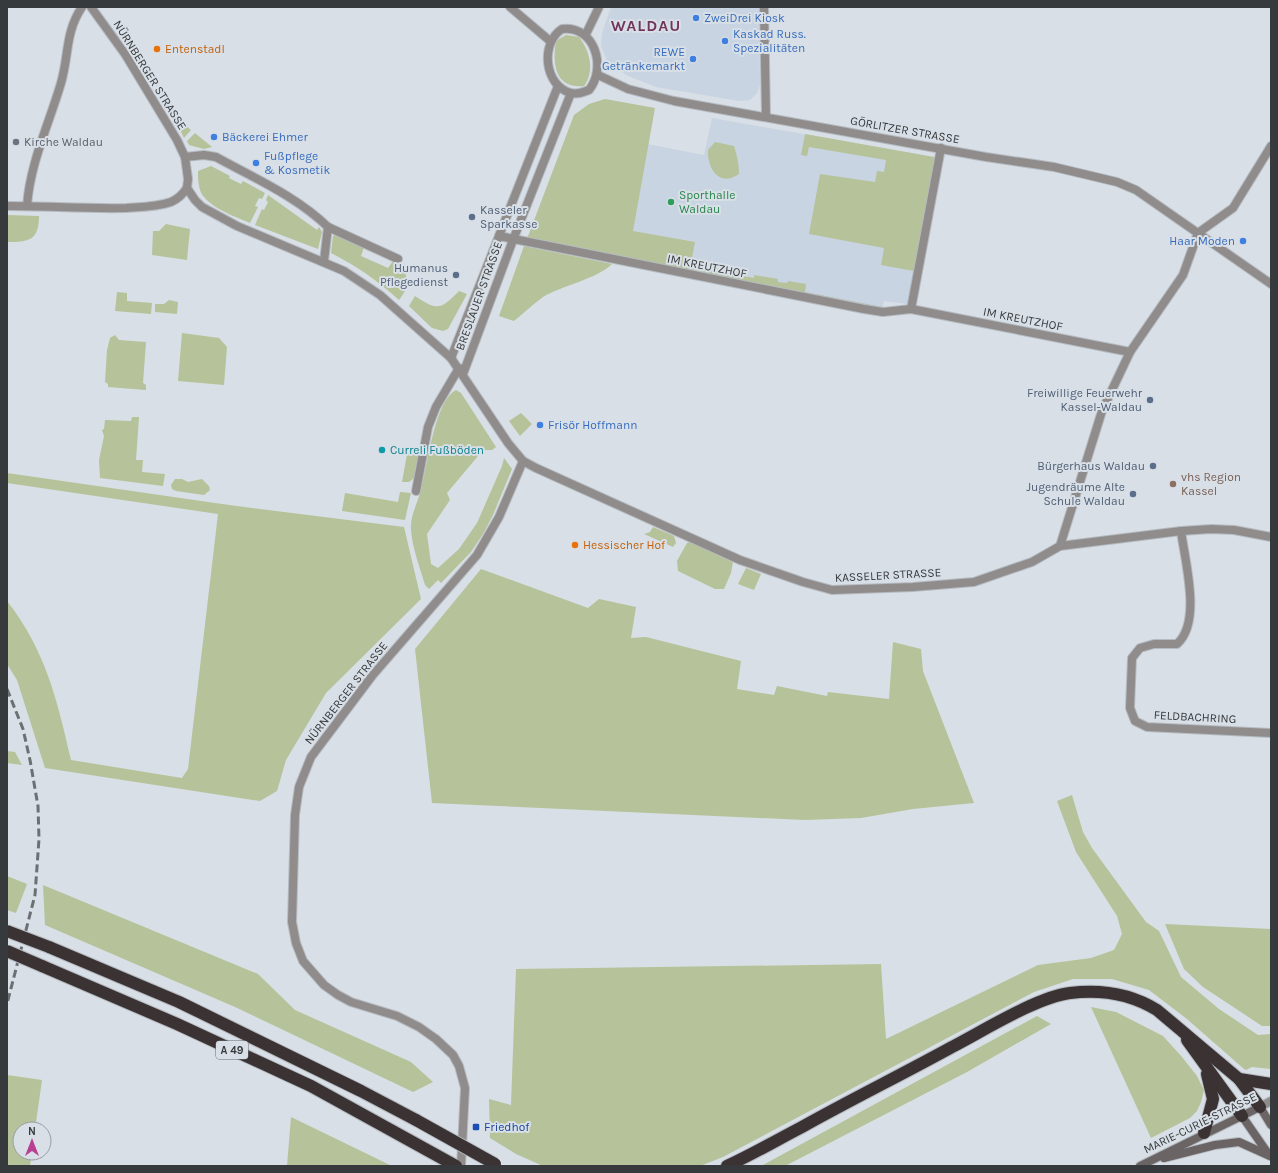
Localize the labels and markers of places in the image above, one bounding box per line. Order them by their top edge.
place label: ZweiDrei Kiosk [704,11,785,25]
marker: ZweiDrei Kiosk [691,13,701,23]
place label: Kaskad Russ. Spezialitäten [733,27,806,55]
marker: Kaskad Russ. Spezialitäten [720,36,730,46]
place label: Entenstadl [165,42,225,56]
marker: Entenstadl [152,44,162,54]
place label: REWE Getränkemarkt [602,45,685,73]
marker: REWE Getränkemarkt [688,54,698,64]
place label: Bäckerei Ehmer [222,130,308,144]
marker: Bäckerei Ehmer [209,132,219,142]
place label: Kirche Waldau [24,135,103,149]
marker: Kirche Waldau [11,137,21,147]
place label: Fußpflege & Kosmetik [264,149,330,177]
marker: Fußpflege & Kosmetik [251,158,261,168]
place label: Sporthalle Waldau [679,188,735,216]
marker: Sporthalle Waldau [666,197,676,207]
place label: Kasseler Sparkasse [480,203,537,231]
marker: Kasseler Sparkasse [467,212,477,222]
place label: Haar Moden [1169,234,1235,248]
marker: Haar Moden [1238,236,1248,246]
place label: Humanus Pflegedienst [380,261,448,289]
marker: Humanus Pflegedienst [451,270,461,280]
place label: Freiwillige Feuerwehr Kassel-Waldau [1027,386,1143,414]
marker: Freiwillige Feuerwehr Kassel-Waldau [1145,395,1155,405]
place label: Frisör Hoffmann [548,418,637,432]
marker: Frisör Hoffmann [535,420,545,430]
place label: Curreli Fußböden [390,443,484,457]
marker: Curreli Fußböden [377,445,387,455]
place label: Bürgerhaus Waldau [1037,459,1145,473]
marker: Bürgerhaus Waldau [1148,461,1158,471]
place label: vhs Region Kassel [1181,470,1241,498]
marker: vhs Region Kassel [1168,479,1178,489]
place label: Jugendräume Alte Schule Waldau [1026,480,1125,508]
marker: Jugendräume Alte Schule Waldau [1128,489,1138,499]
place label: Hessischer Hof [583,538,666,552]
marker: Hessischer Hof [570,540,580,550]
place label: Friedhof [484,1120,530,1134]
marker: Friedhof [471,1122,481,1132]

